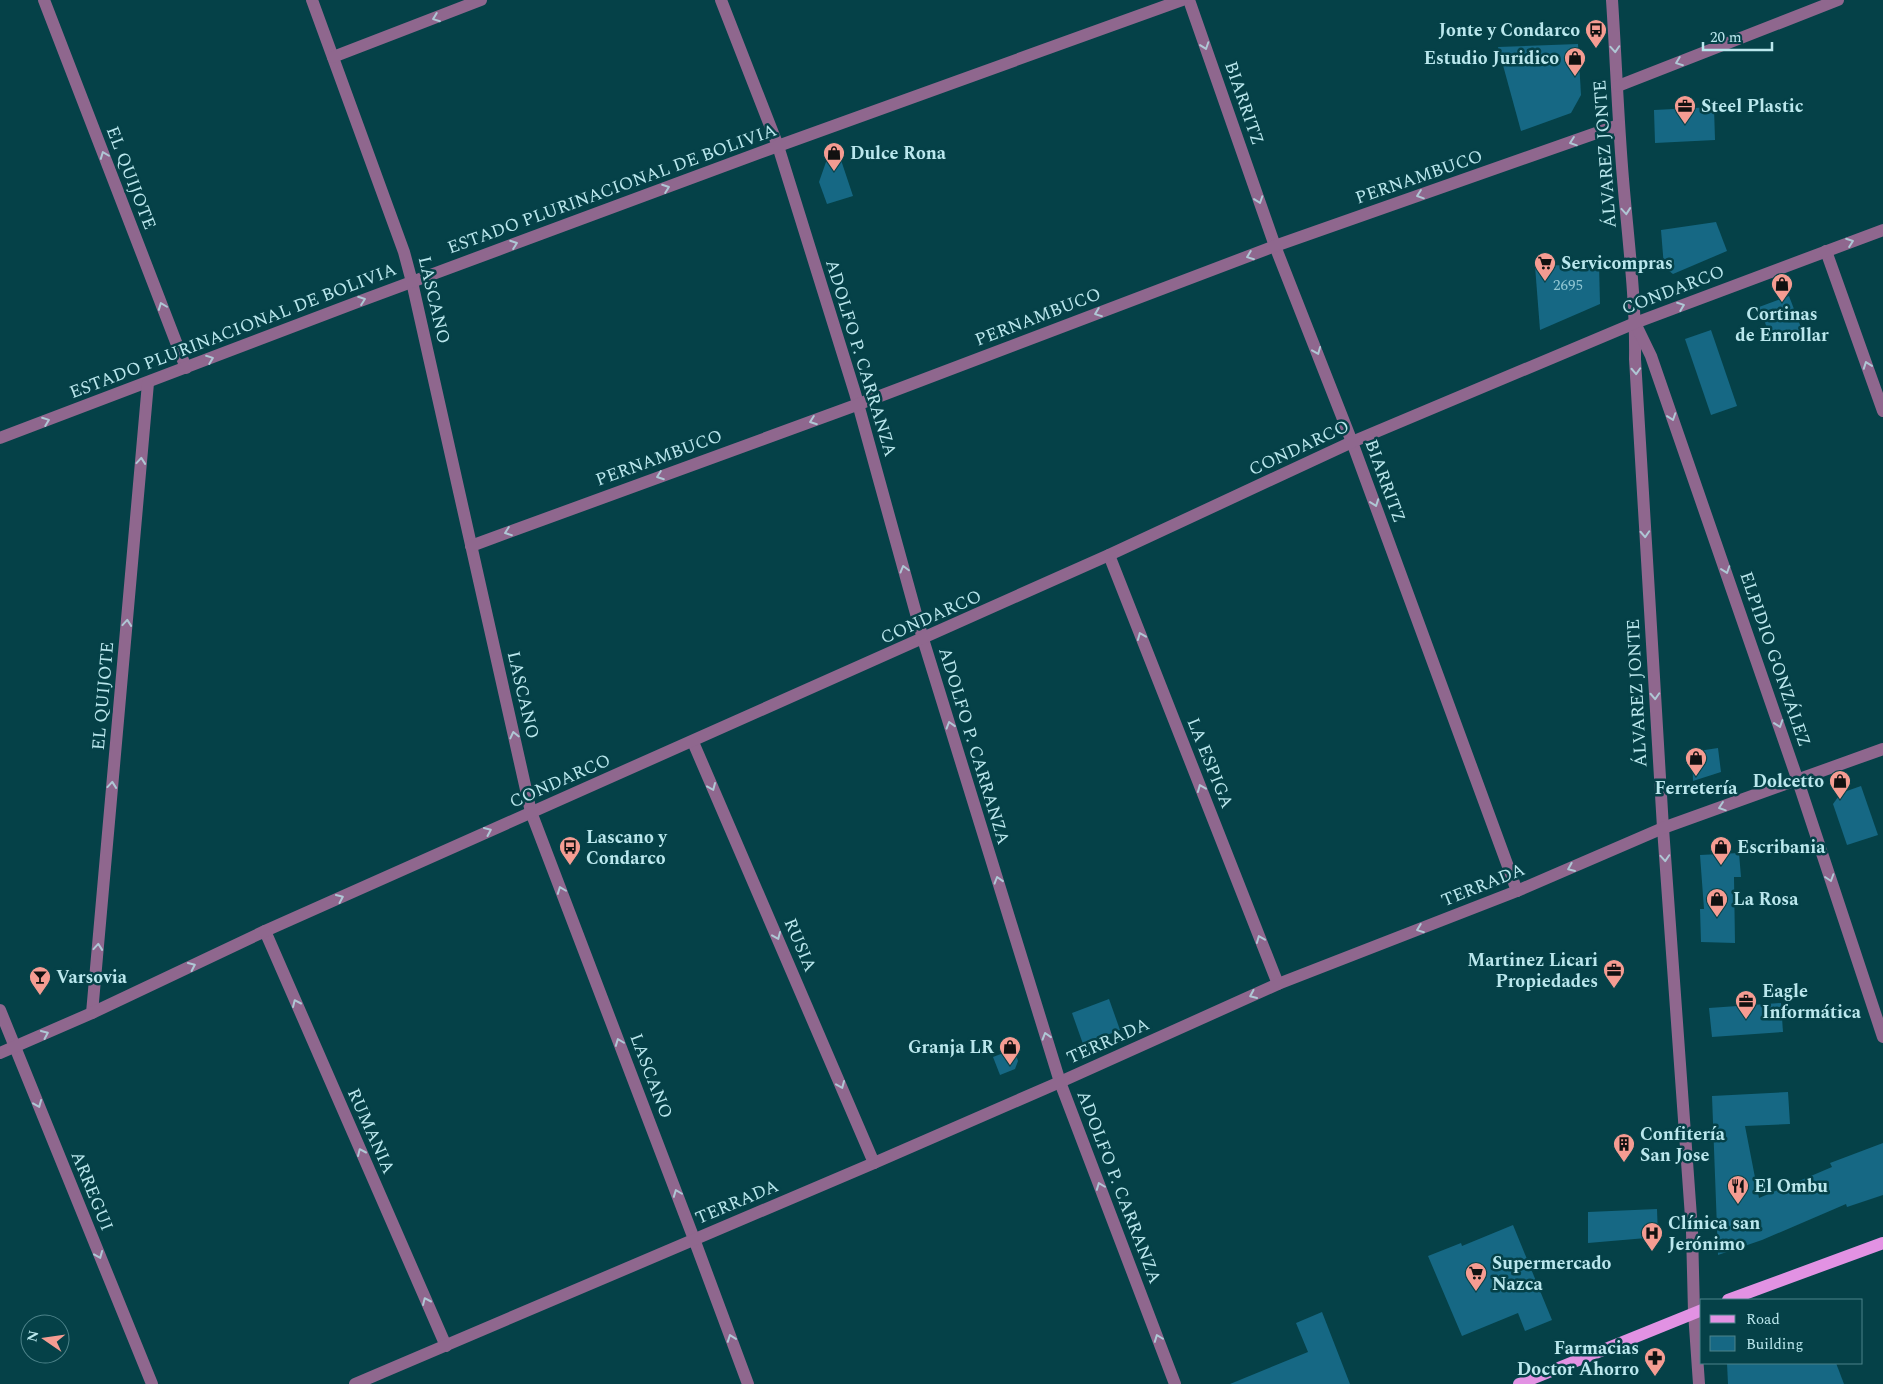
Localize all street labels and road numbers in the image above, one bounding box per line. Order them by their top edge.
street label: BIARRITZ [1217,57,1271,149]
street label: ÁLVAREZ JONTE [1586,79,1624,229]
street label: ESTADO PLURINACIONAL DE BOLIVIA [444,117,780,261]
street label: EL QUIJOTE [99,122,163,234]
street label: PERNAMBUCO [1352,143,1486,211]
street label: LASCANO [411,254,457,346]
street label: ESTADO PLURINACIONAL DE BOLIVIA [65,256,401,406]
street label: ADOLFO P. CARRANZA [818,256,904,460]
street label: CONDARCO [1618,258,1728,322]
street label: PERNAMBUCO [971,281,1105,353]
street label: CONDARCO [1244,413,1354,483]
street label: PERNAMBUCO [592,423,726,493]
street label: BIARRITZ [1357,436,1413,526]
street label: ELPIDIO GONZÁLEZ [1732,568,1818,750]
street label: CONDARCO [876,583,986,651]
street label: ÁLVAREZ JONTE [1620,618,1654,768]
street label: EL QUIJOTE [85,641,121,751]
street label: ADOLFO P. CARRANZA [931,644,1017,848]
street label: LASCANO [500,649,546,741]
street label: LA ESPIGA [1180,714,1240,812]
street label: CONDARCO [505,747,615,815]
street label: TERRADA [1437,856,1529,914]
street label: RUSIA [777,914,823,976]
street label: TERRADA [1062,1011,1154,1071]
street label: LASCANO [622,1030,680,1122]
street label: RUMANIA [340,1084,402,1178]
street label: ADOLFO P. CARRANZA [1070,1086,1168,1288]
street label: ARREGUI [64,1147,120,1235]
street label: TERRADA [691,1172,783,1232]

